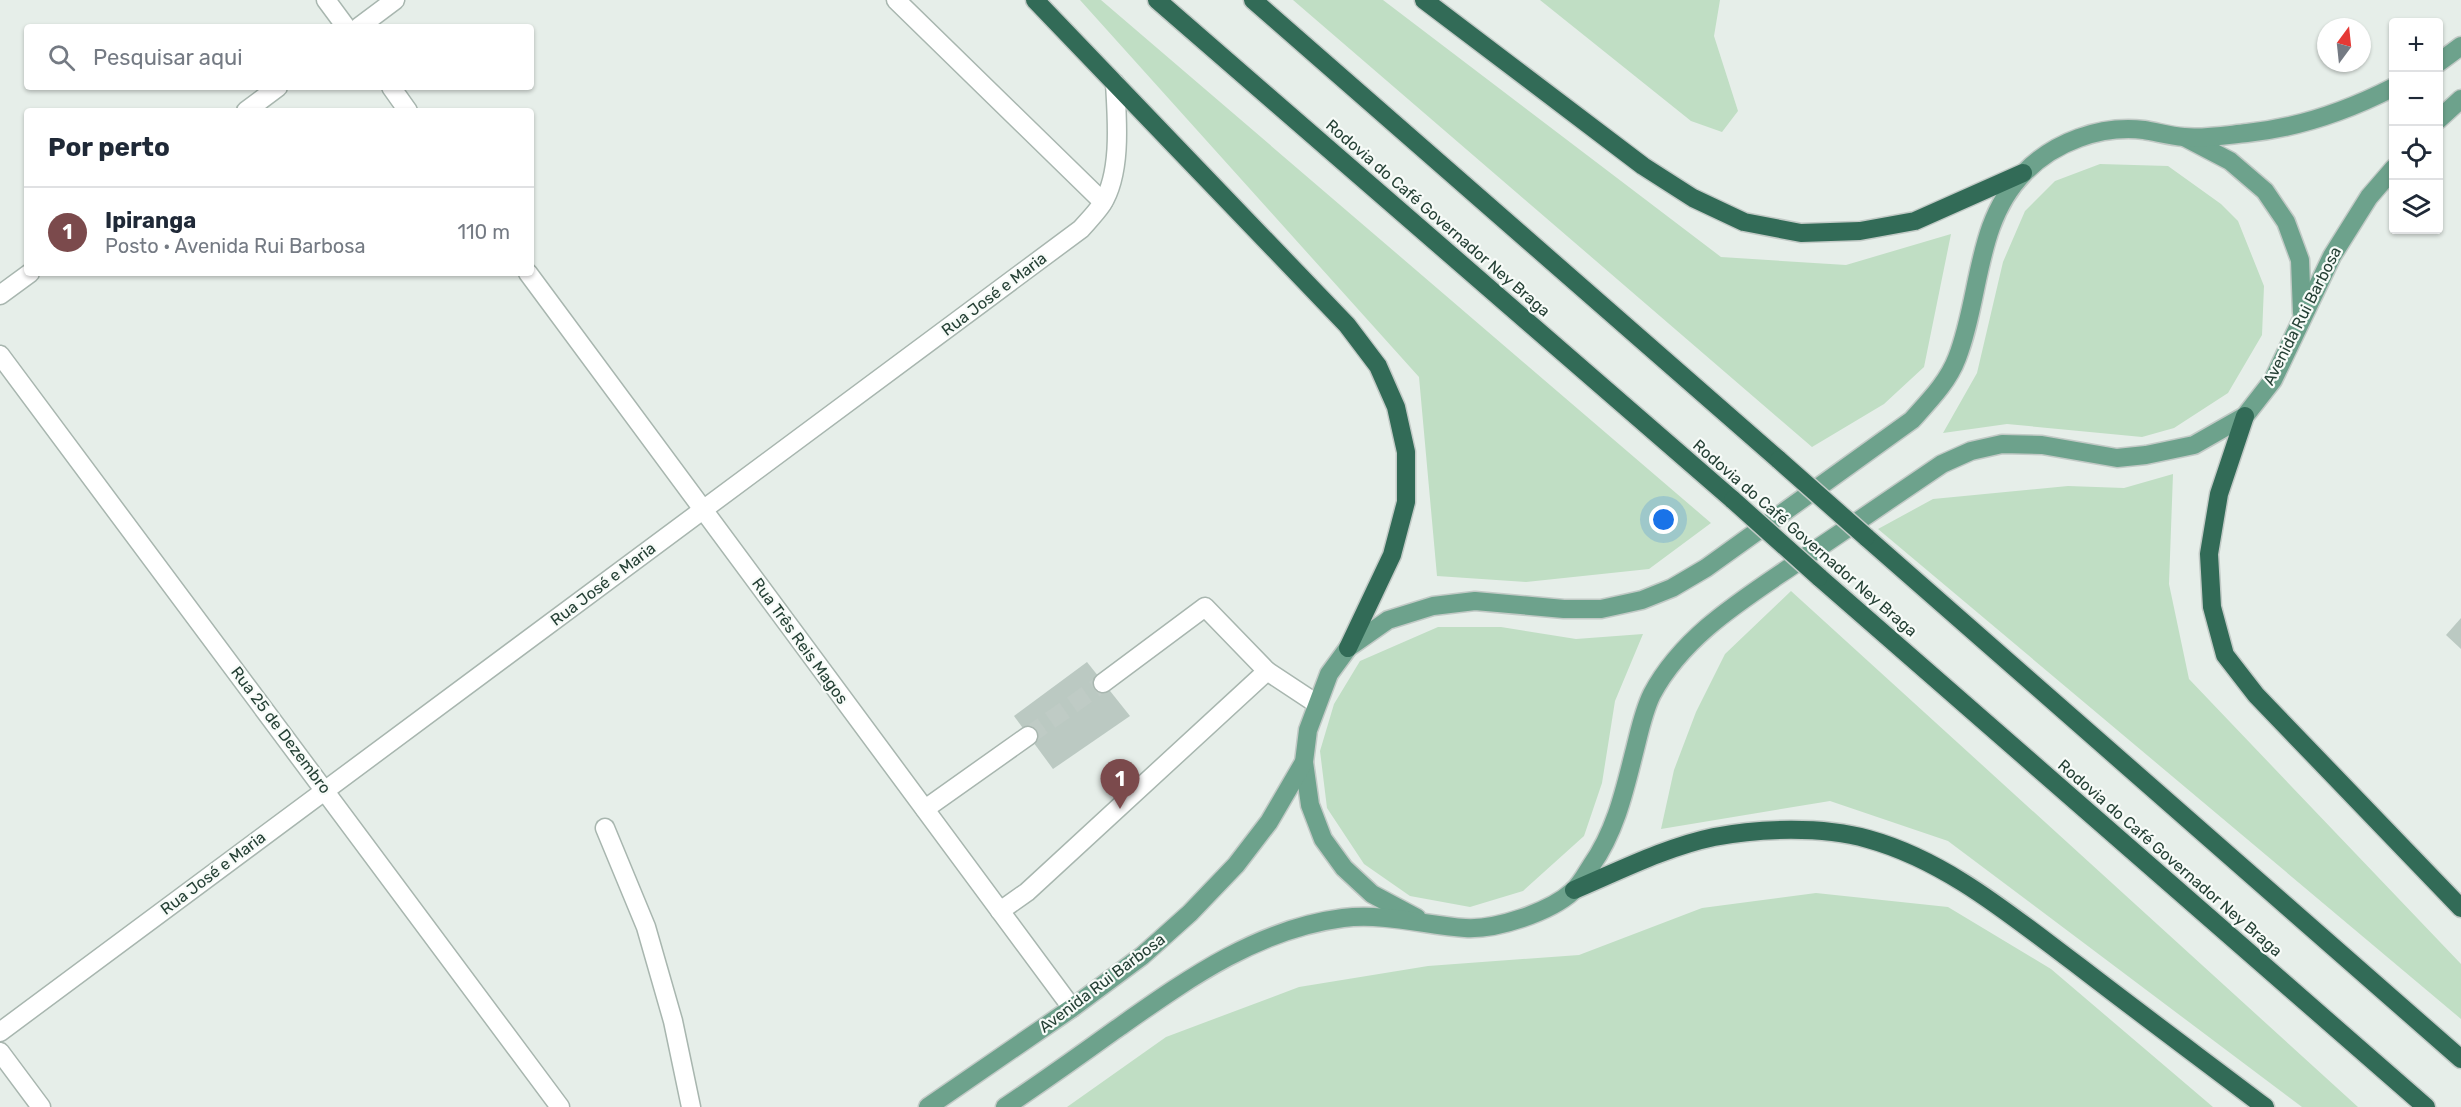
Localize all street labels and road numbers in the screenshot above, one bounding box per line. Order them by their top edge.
street label: Rodovia do Café Governador Ney Braga [1322,116,1554,320]
street label: Avenida Rui Barbosa [2259,244,2345,388]
street label: Rua José e Maria [938,248,1050,340]
street label: Rodovia do Café Governador Ney Braga [1689,436,1921,640]
street label: Rua José e Maria [547,538,659,630]
street label: Rua Três Reis Magos [748,574,852,708]
street label: Rua 25 de Dezembro [227,663,335,797]
street label: Rodovia do Café Governador Ney Braga [2054,756,2286,960]
street label: Rua José e Maria [157,827,269,919]
street label: Avenida Rui Barbosa [1035,929,1169,1037]

